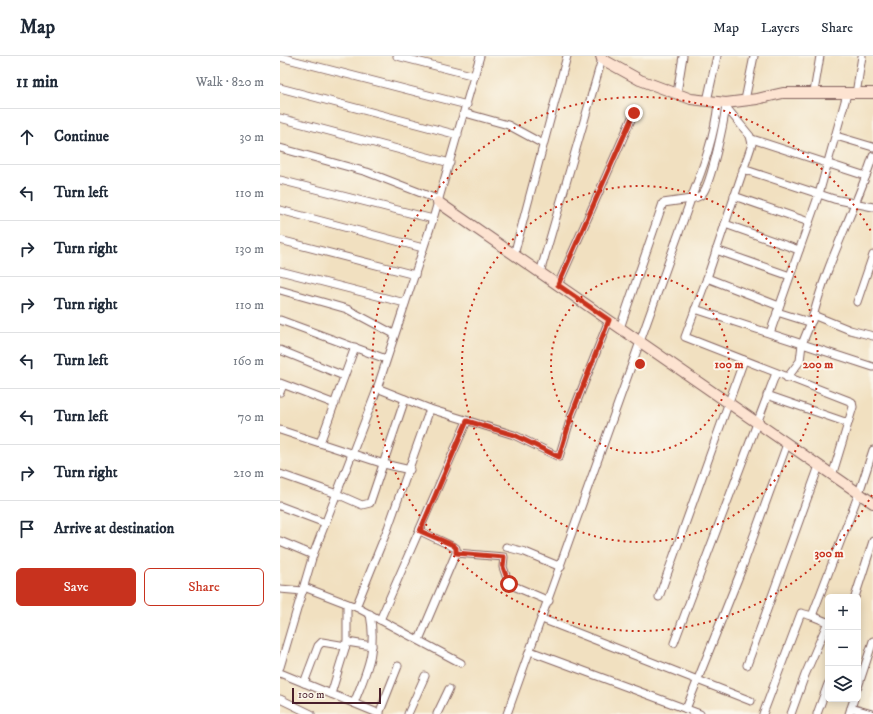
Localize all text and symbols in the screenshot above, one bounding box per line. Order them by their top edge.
text: Map [20,16,55,39]
text: Map [713,19,739,37]
text: Layers [761,19,799,37]
text: Share [821,19,853,37]
text: 11 min [16,71,58,93]
text: Walk · 820 m [196,74,264,90]
route end [625,104,643,122]
icon: ahead [16,126,38,148]
text: Continue [54,127,109,146]
text: 30 m [240,129,264,145]
icon: left [16,182,38,204]
text: Turn left [54,183,108,202]
text: 110 m [235,185,264,201]
icon: right [16,238,38,260]
text: Turn right [54,239,117,258]
text: 130 m [235,241,264,257]
icon: right [16,294,38,316]
text: Turn right [54,295,117,314]
text: 110 m [235,297,264,313]
icon: left [16,350,38,372]
text: Turn left [54,351,108,370]
text: 160 m [233,353,264,369]
centre of rings [633,357,647,371]
text: 100 m [715,357,743,372]
text: 200 m [803,357,833,372]
icon: left [16,406,38,428]
text: Turn left [54,407,108,426]
text: 70 m [238,409,264,425]
icon: right [16,462,38,484]
text: Turn right [54,463,117,482]
text: 210 m [233,465,264,481]
icon: arrive [16,518,38,540]
text: Arrive at destination [54,519,174,538]
text: 300 m [815,546,843,561]
button: Save [16,568,136,606]
button: Share [144,568,264,606]
route start [500,575,518,593]
map controls [825,594,861,702]
button: + [825,594,861,630]
button: − [825,630,861,666]
button: layers [825,666,861,702]
scale bar [292,686,381,705]
text: 100 m [298,688,324,702]

